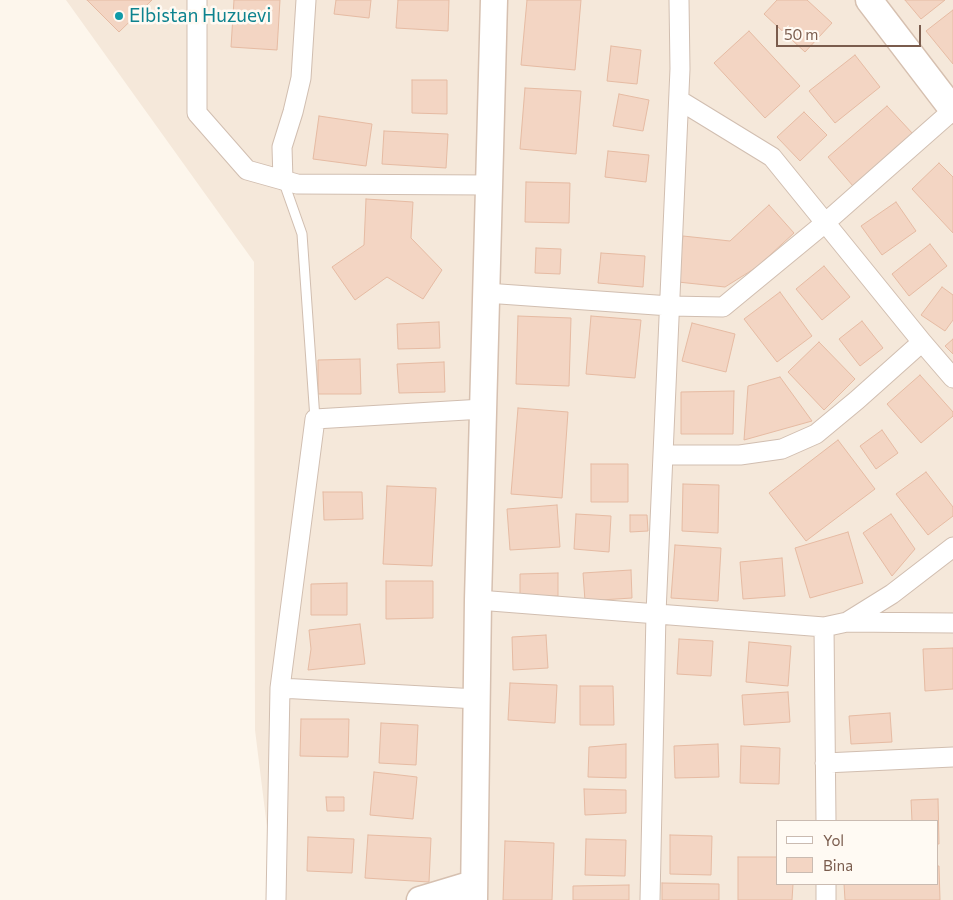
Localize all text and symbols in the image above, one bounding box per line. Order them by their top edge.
place label: Elbistan Huzuevi [129,5,271,27]
marker: Elbistan Huzuevi [113,10,125,22]
scale bar [778,15,923,47]
text: 50 m [784,25,818,43]
legend [776,820,938,885]
text: Yol [823,831,844,849]
text: Bina [823,856,853,874]

